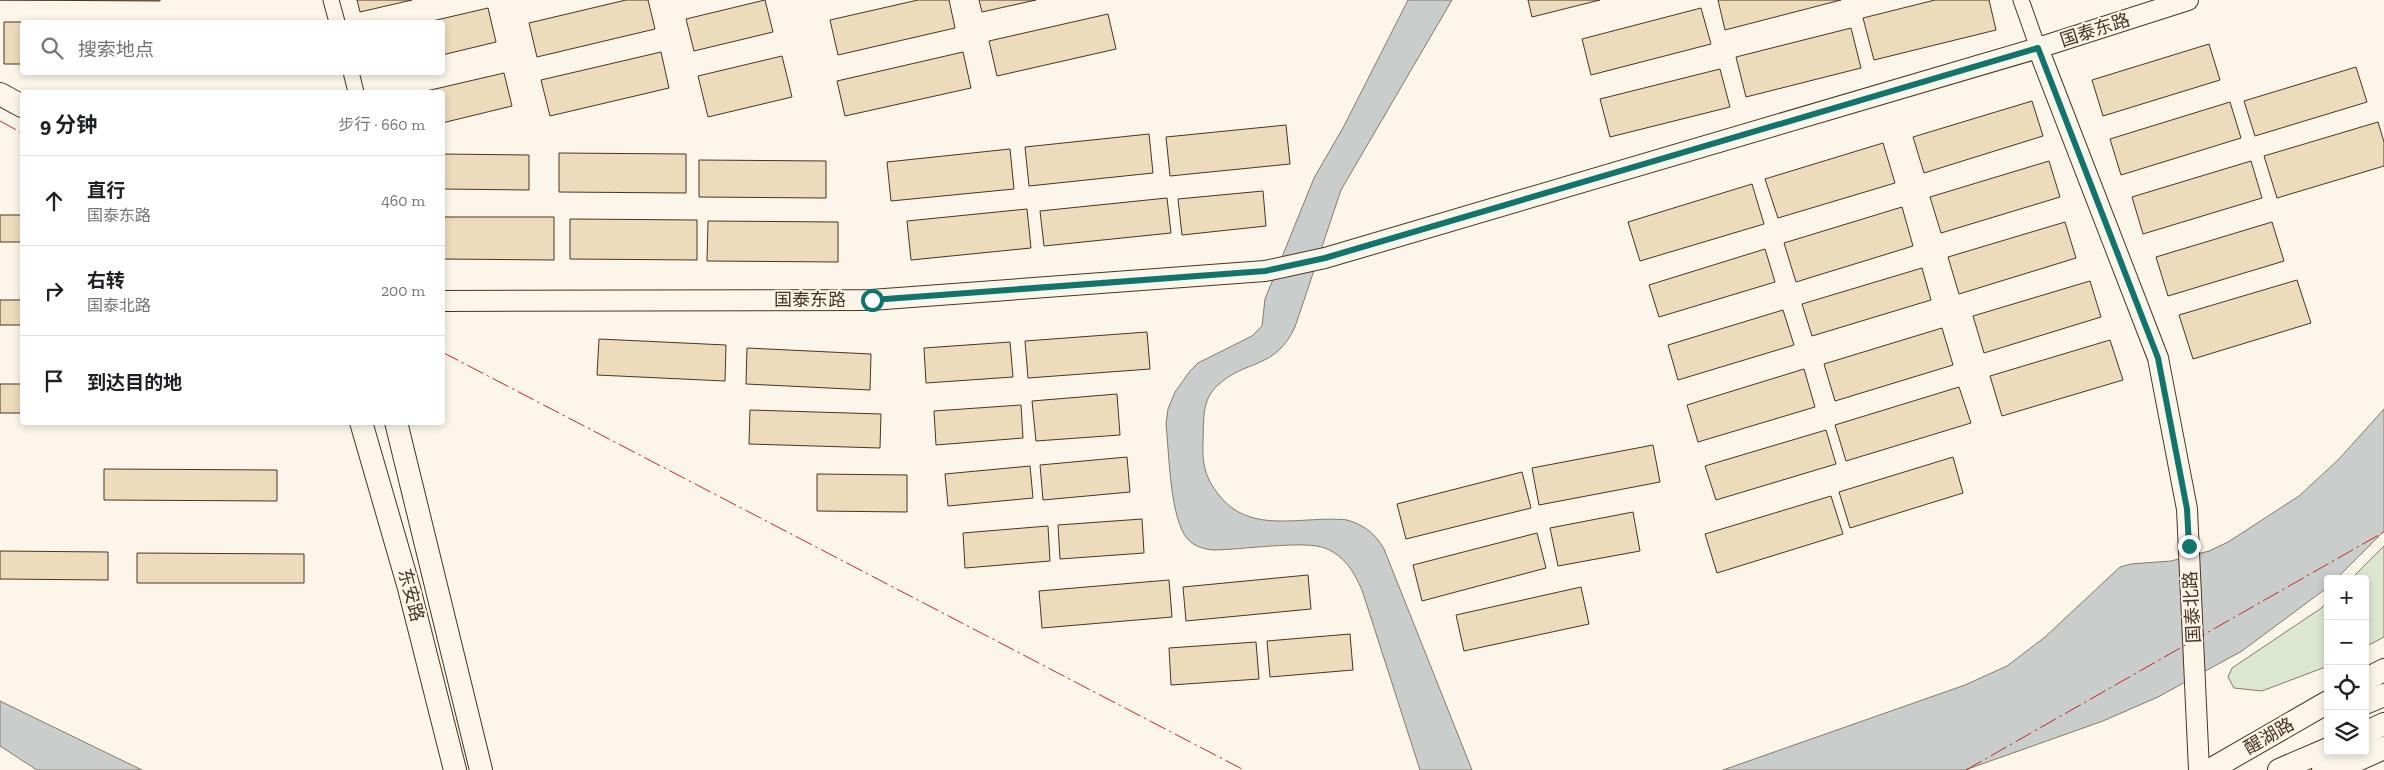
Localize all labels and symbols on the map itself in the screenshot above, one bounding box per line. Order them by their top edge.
street label: 国泰东路 [2057,8,2133,52]
street label: 国泰东路 [774,289,846,311]
route start [861,289,884,312]
route end [2178,535,2201,558]
street label: 东安路 [393,566,429,624]
street label: 国泰北路 [2179,570,2205,644]
street label: 醒湖路 [2240,713,2298,759]

